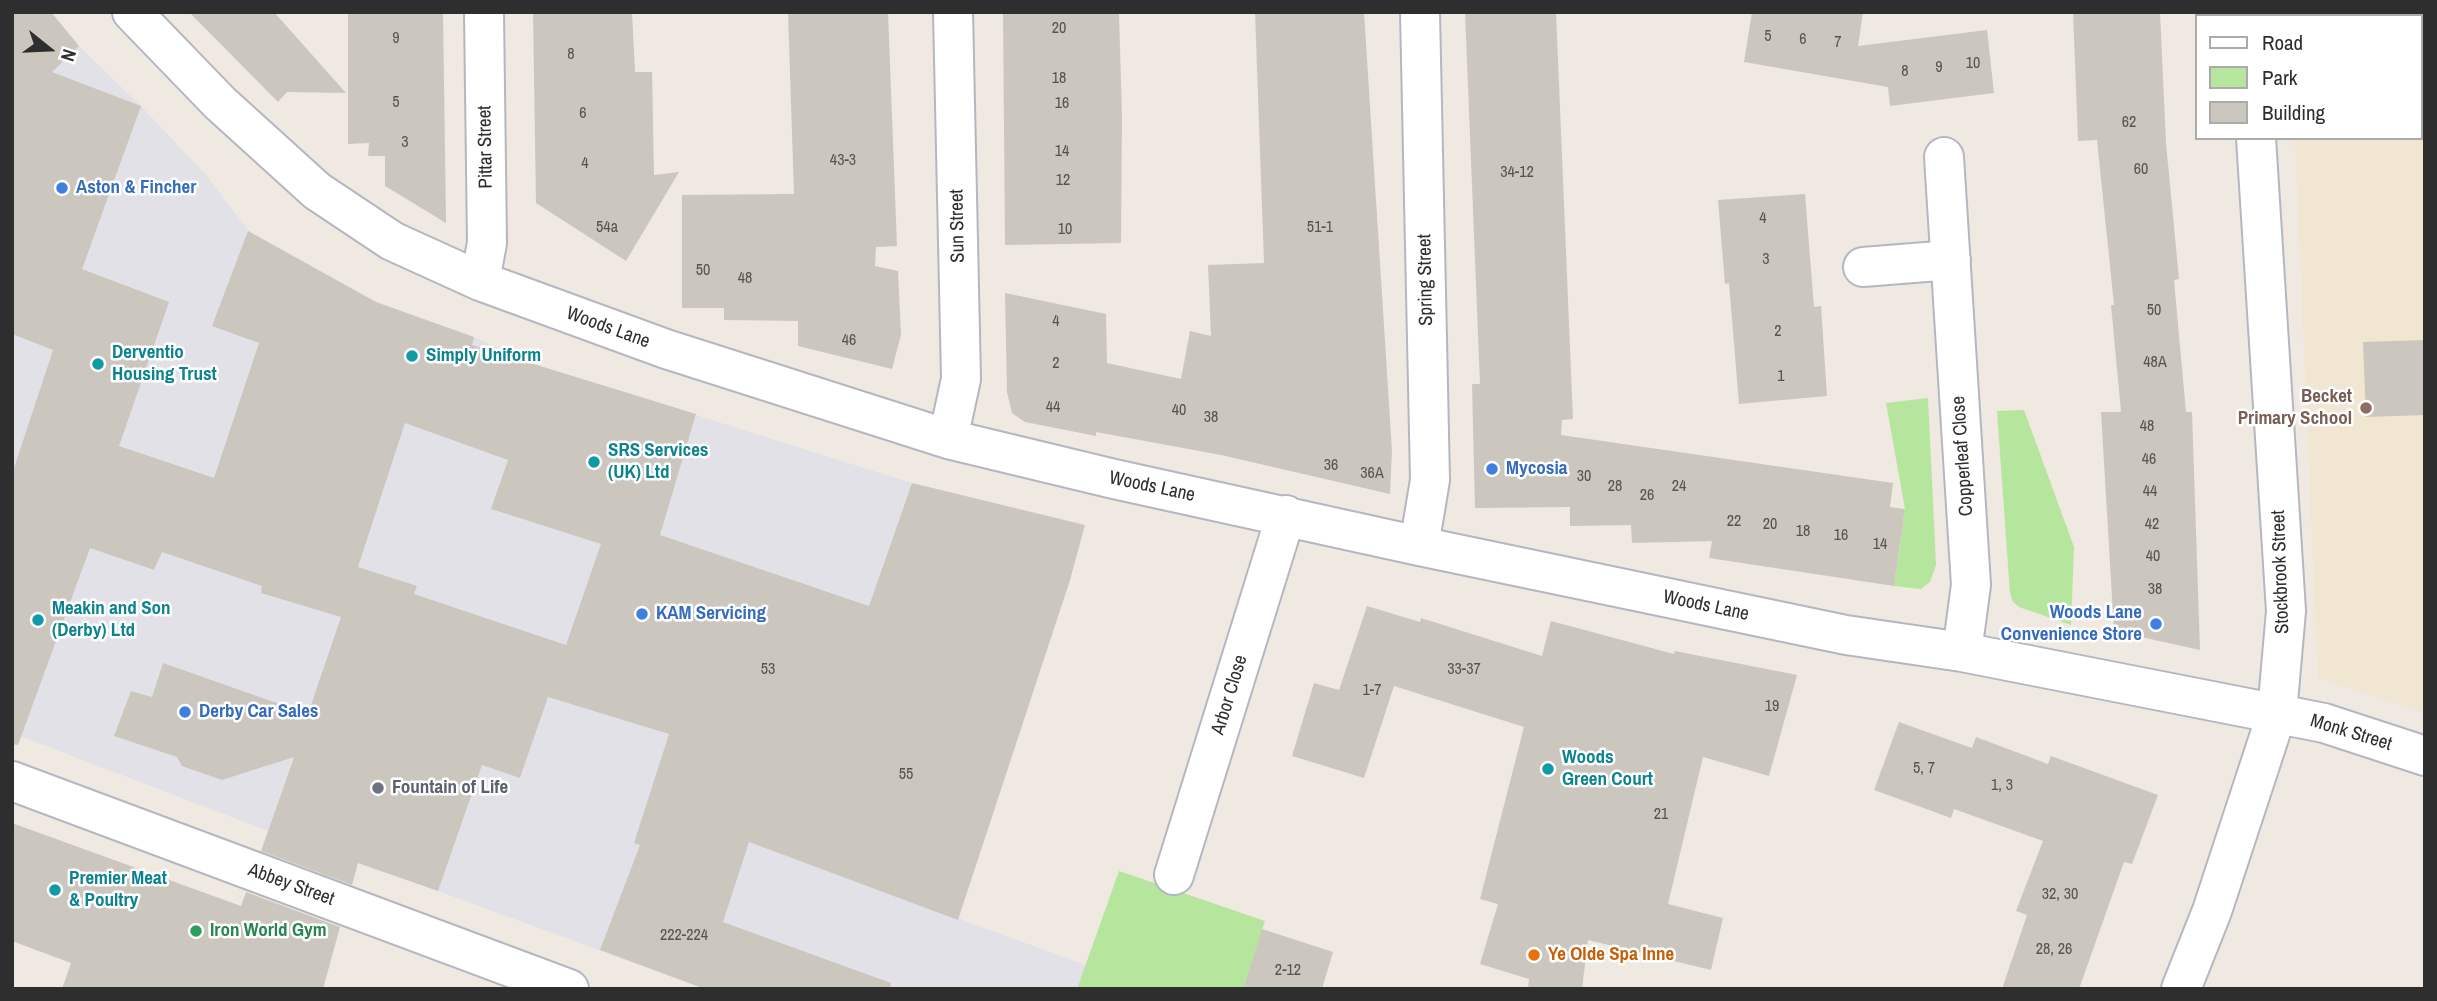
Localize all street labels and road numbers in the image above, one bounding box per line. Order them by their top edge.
street label: Pittar Street [474,105,498,189]
street label: Sun Street [946,189,970,263]
street label: Spring Street [1414,234,1438,326]
street label: Woods Lane [563,302,653,354]
street label: Copperleaf Close [1947,395,1979,517]
street label: Woods Lane [1107,467,1197,507]
street label: Stockbrook Street [2267,510,2295,634]
street label: Woods Lane [1661,586,1751,626]
street label: Arbor Close [1207,652,1253,738]
street label: Monk Street [2308,710,2394,756]
street label: Abbey Street [245,859,337,911]

